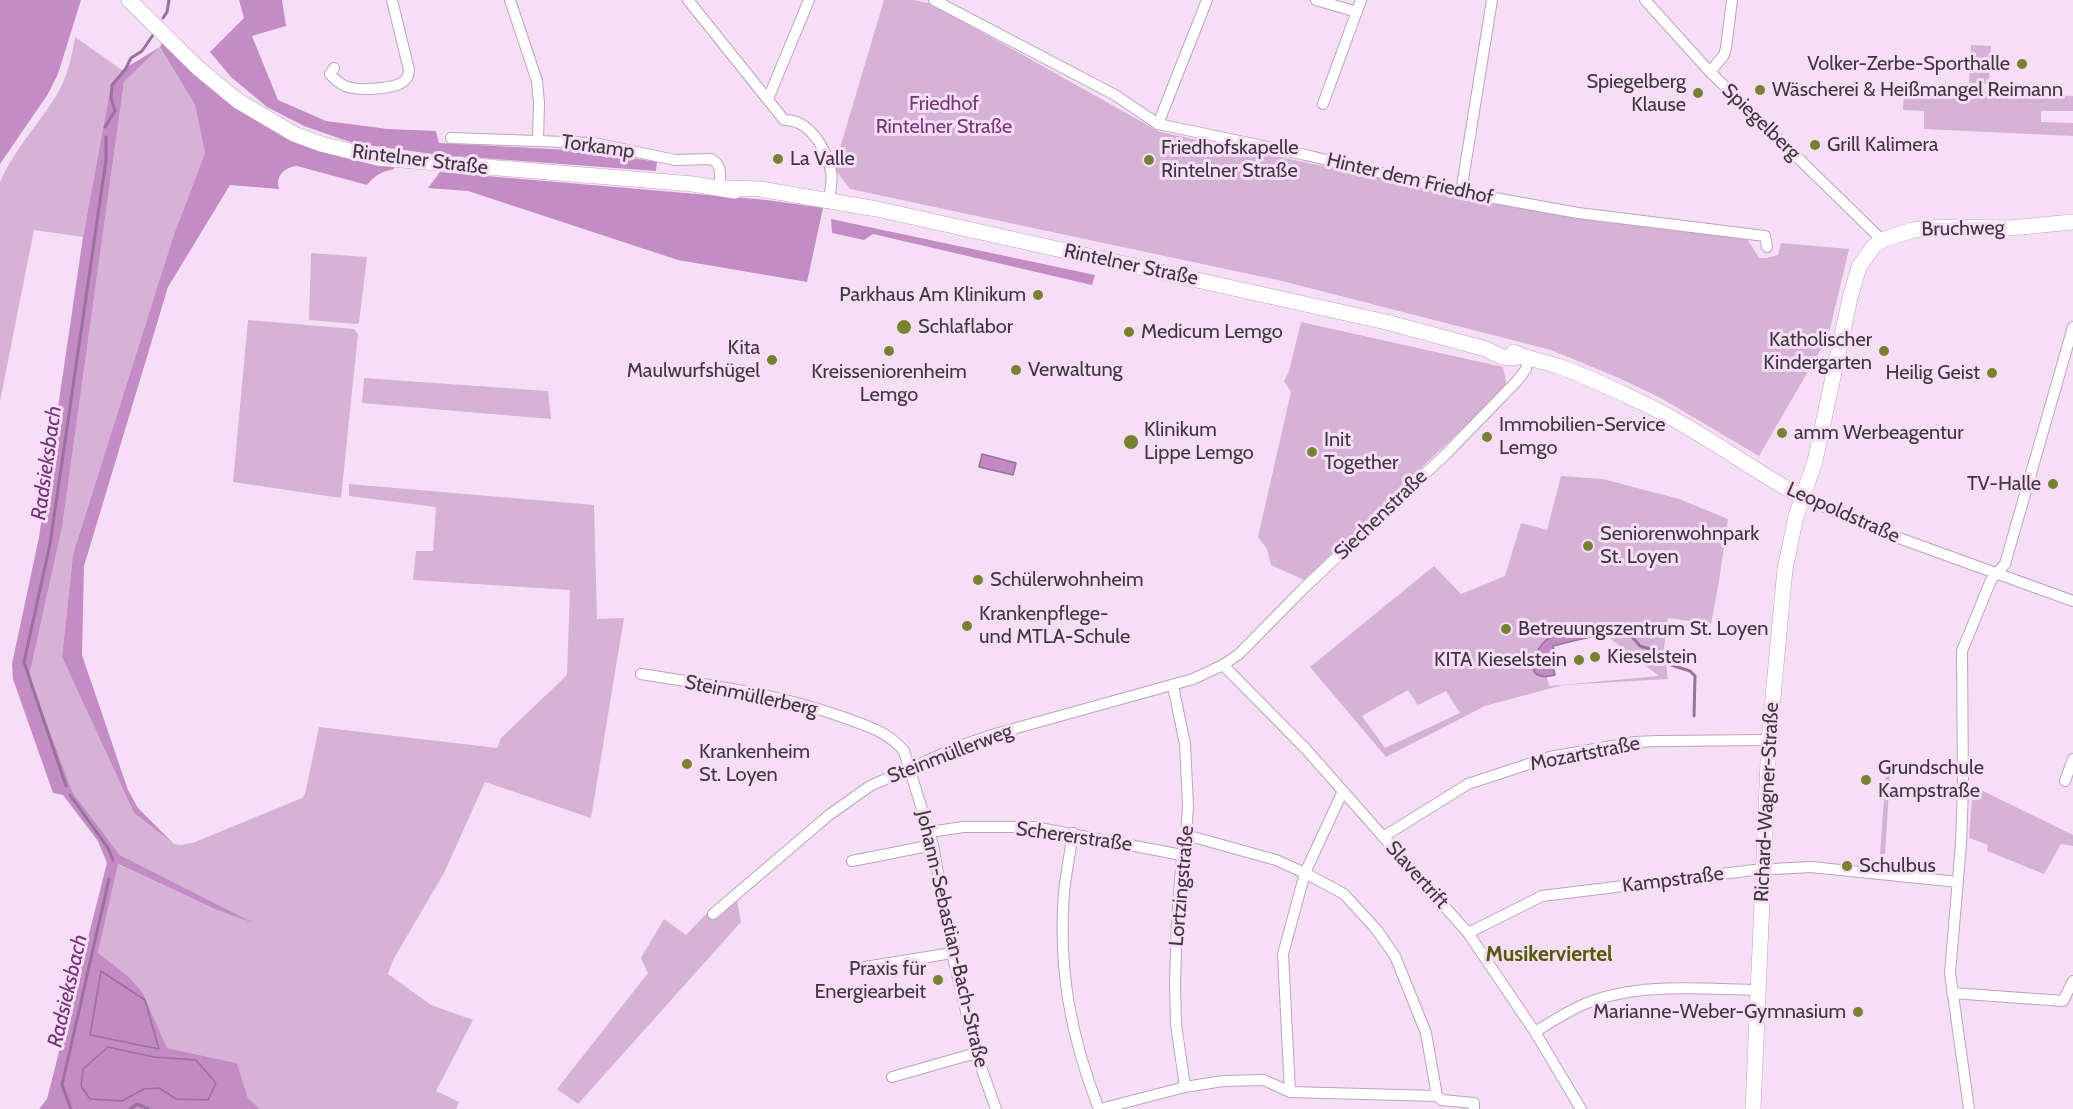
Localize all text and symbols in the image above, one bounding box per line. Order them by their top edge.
place label: Volker-Zerbe-Sporthalle [1807,52,2010,76]
marker: Volker-Zerbe-Sporthalle [2015,57,2029,71]
place label: Spiegelberg Klause [1586,70,1686,117]
place label: Wäscherei & Heißmangel Reimann [1772,78,2063,102]
street label: Spiegelberg [1717,79,1805,165]
marker: Wäscherei & Heißmangel Reimann [1753,83,1767,97]
marker: Spiegelberg Klause [1691,86,1705,100]
park label: Friedhof Rintelner Straße [876,92,1012,139]
street label: Torkamp [560,130,636,164]
place label: Grill Kalimera [1827,133,1938,157]
place label: Friedhofskapelle Rintelner Straße [1161,136,1299,183]
marker: Grill Kalimera [1808,138,1822,152]
street label: Rintelner Straße [351,140,489,180]
place label: La Valle [790,147,855,171]
street label: Hinter dem Friedhof [1324,148,1496,210]
marker: La Valle [771,152,785,166]
marker: Friedhofskapelle Rintelner Straße [1142,153,1156,167]
street label: Bruchweg [1921,216,2005,242]
street label: Rintelner Straße [1062,239,1200,291]
place label: Parkhaus Am Klinikum [839,283,1026,307]
marker: Parkhaus Am Klinikum [1031,288,1045,302]
place label: Schlaflabor [918,315,1013,339]
marker: Schlaflabor [895,318,913,336]
place label: Medicum Lemgo [1141,320,1283,344]
marker: Medicum Lemgo [1122,325,1136,339]
place label: Katholischer Kindergarten [1763,328,1872,375]
place label: Kita Maulwurfshügel [627,336,760,383]
marker: Kreisseniorenheim Lemgo [882,344,896,358]
marker: Katholischer Kindergarten [1877,344,1891,358]
marker: Kita Maulwurfshügel [765,353,779,367]
place label: Verwaltung [1028,358,1123,382]
place label: Kreisseniorenheim Lemgo [811,360,967,407]
place label: Heilig Geist [1885,361,1980,385]
marker: Verwaltung [1009,363,1023,377]
marker: Heilig Geist [1985,366,1999,380]
water label: Radsieksbach [27,404,67,522]
place label: Immobilien-Service Lemgo [1499,413,1665,460]
place label: Klinikum Lippe Lemgo [1144,418,1254,465]
place label: amm Werbeagentur [1794,421,1964,445]
marker: amm Werbeagentur [1775,426,1789,440]
place label: Init Together [1324,428,1398,475]
marker: Immobilien-Service Lemgo [1480,430,1494,444]
marker: Klinikum Lippe Lemgo [1122,433,1140,451]
marker: Init Together [1305,445,1319,459]
street label: Siechenstraße [1330,465,1432,565]
place label: TV-Halle [1967,472,2041,496]
street label: Leopoldstraße [1783,477,1903,549]
marker: TV-Halle [2046,477,2060,491]
place label: Seniorenwohnpark St. Loyen [1600,522,1759,569]
marker: Seniorenwohnpark St. Loyen [1581,539,1595,553]
place label: Schülerwohnheim [990,568,1144,592]
marker: Schülerwohnheim [971,573,985,587]
place label: Krankenpflege- und MTLA-Schule [979,602,1130,649]
place label: Betreuungszentrum St. Loyen [1518,617,1768,641]
marker: Krankenpflege- und MTLA-Schule [960,619,974,633]
marker: Betreuungszentrum St. Loyen [1499,622,1513,636]
place label: Kieselstein [1607,645,1697,669]
place label: KITA Kieselstein [1434,648,1567,672]
marker: Kieselstein [1588,650,1602,664]
marker: KITA Kieselstein [1572,653,1586,667]
street label: Steinmüllerberg [682,670,820,722]
street label: Richard-Wagner-Straße [1750,702,1784,902]
street label: Steinmüllerweg [884,719,1016,789]
street label: Mozartstraße [1528,732,1642,776]
place label: Krankenheim St. Loyen [699,740,810,787]
place label: Grundschule Kampstraße [1878,756,1984,803]
marker: Krankenheim St. Loyen [680,757,694,771]
marker: Grundschule Kampstraße [1859,773,1873,787]
street label: Johann-Sebastian-Bach-Straße [911,808,993,1070]
street label: Schererstraße [1014,817,1134,857]
street label: Lortzingstraße [1165,825,1199,947]
street label: Slavertrift [1381,836,1453,914]
place label: Schulbus [1859,854,1936,878]
marker: Schulbus [1840,859,1854,873]
street label: Kampstraße [1621,862,1725,898]
water label: Radsieksbach [43,932,93,1050]
district label: Musikerviertel [1485,942,1613,968]
place label: Praxis für Energiearbeit [814,957,926,1004]
marker: Praxis für Energiearbeit [931,973,945,987]
place label: Marianne-Weber-Gymnasium [1593,1000,1846,1024]
marker: Marianne-Weber-Gymnasium [1851,1005,1865,1019]

